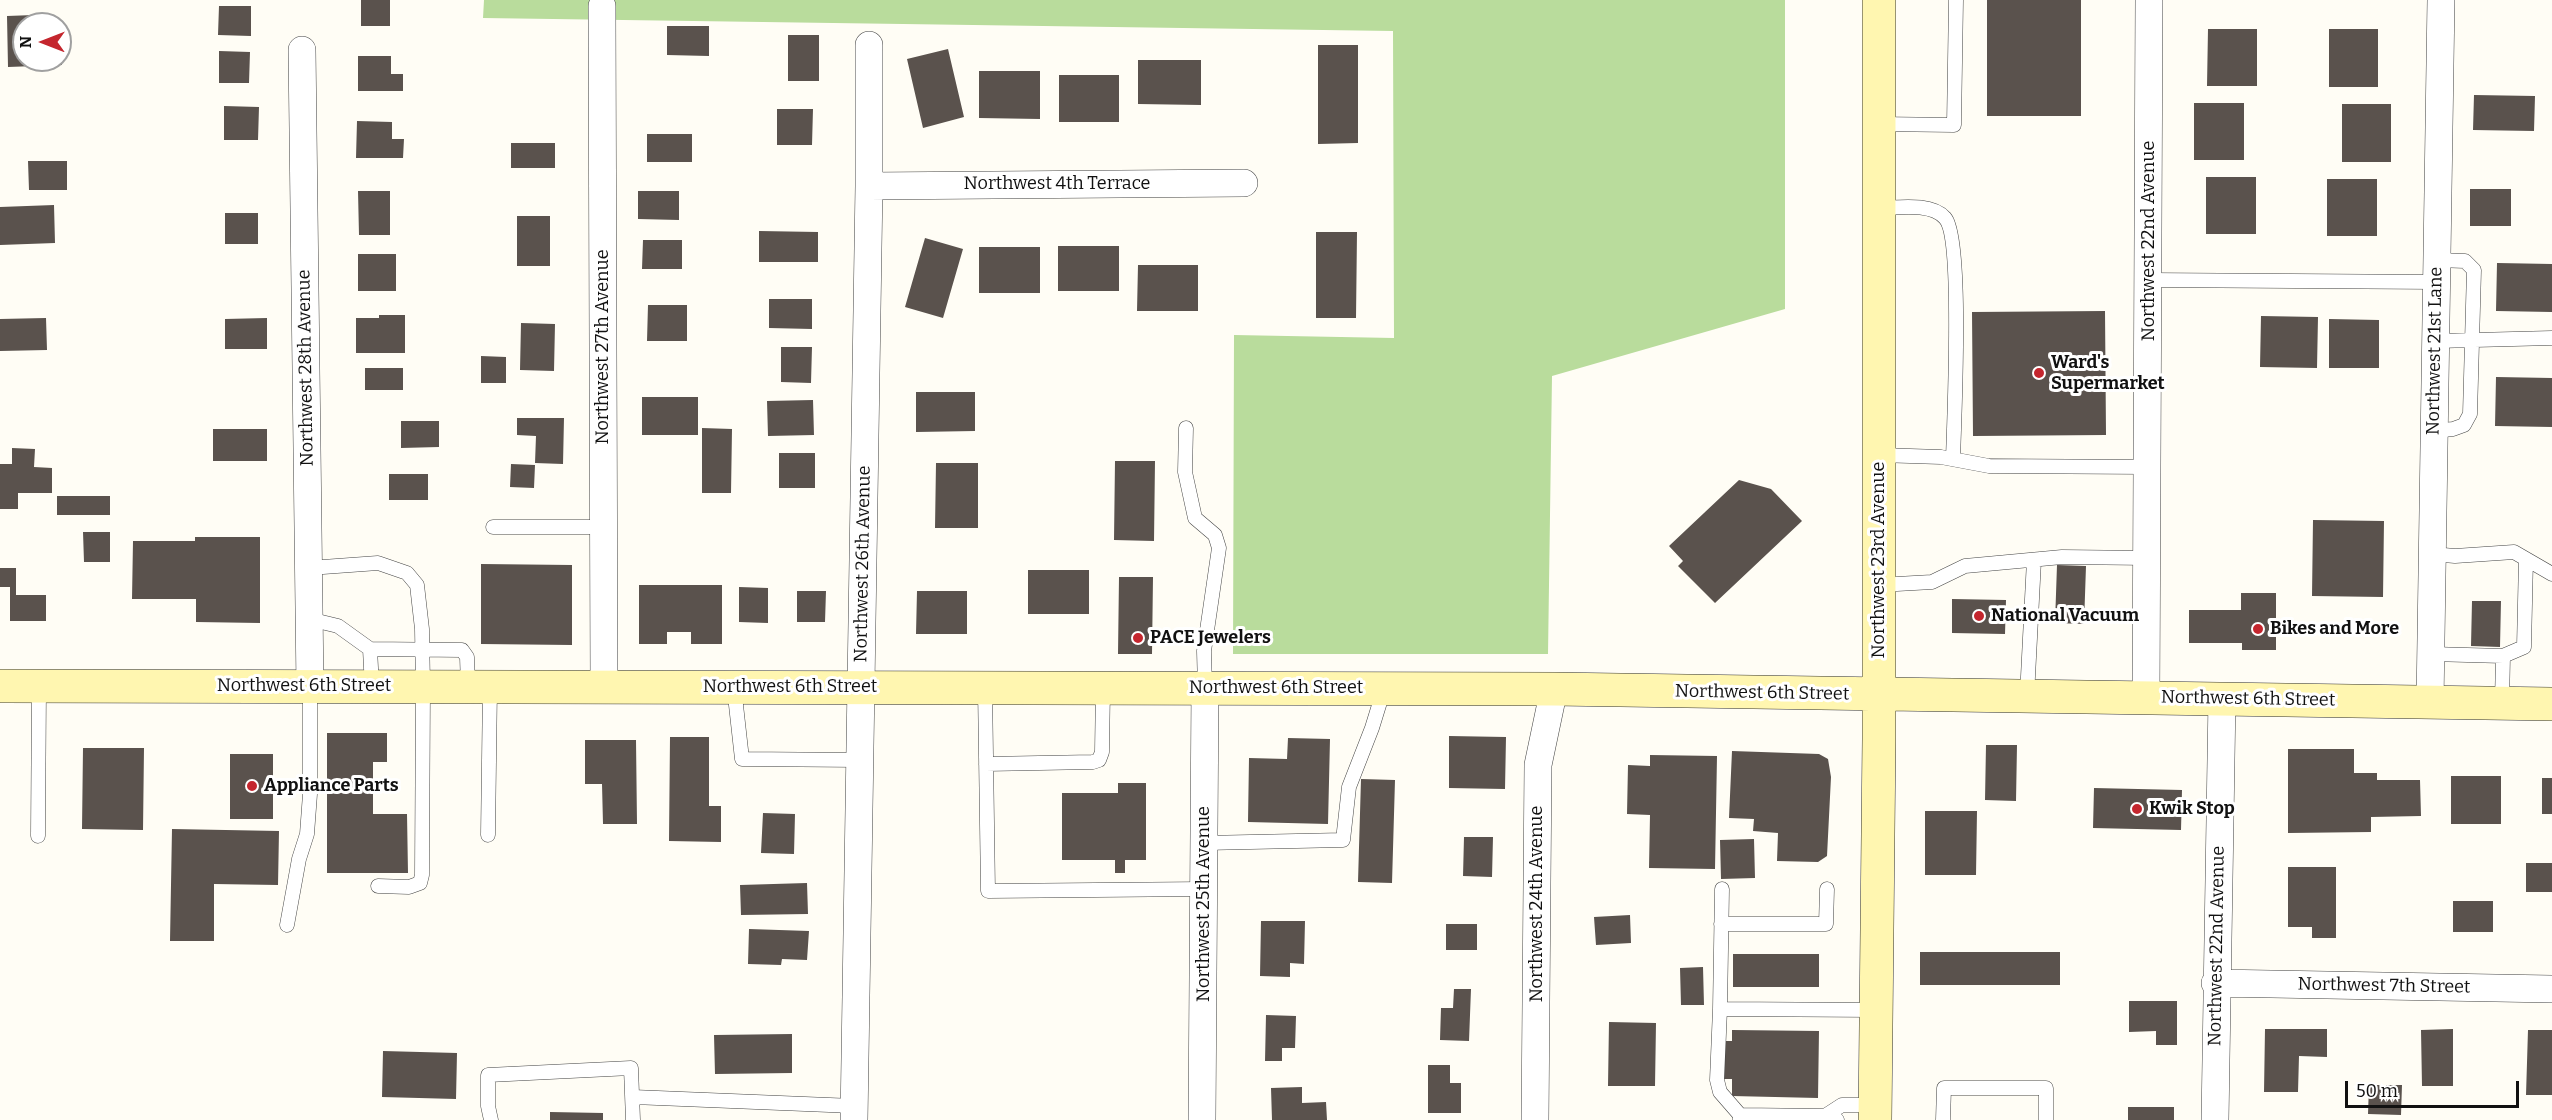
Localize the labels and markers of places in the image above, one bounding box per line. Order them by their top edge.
place label: Ward's Supermarket [2051,352,2165,394]
marker: Ward's Supermarket [2032,366,2046,380]
place label: National Vacuum [1991,605,2139,627]
marker: National Vacuum [1972,609,1986,623]
place label: Bikes and More [2270,618,2399,640]
marker: Bikes and More [2251,622,2265,636]
place label: PACE Jewelers [1150,627,1271,649]
marker: PACE Jewelers [1131,631,1145,645]
place label: Appliance Parts [264,775,399,797]
marker: Appliance Parts [245,779,259,793]
place label: Kwik Stop [2149,798,2235,820]
marker: Kwik Stop [2130,802,2144,816]

